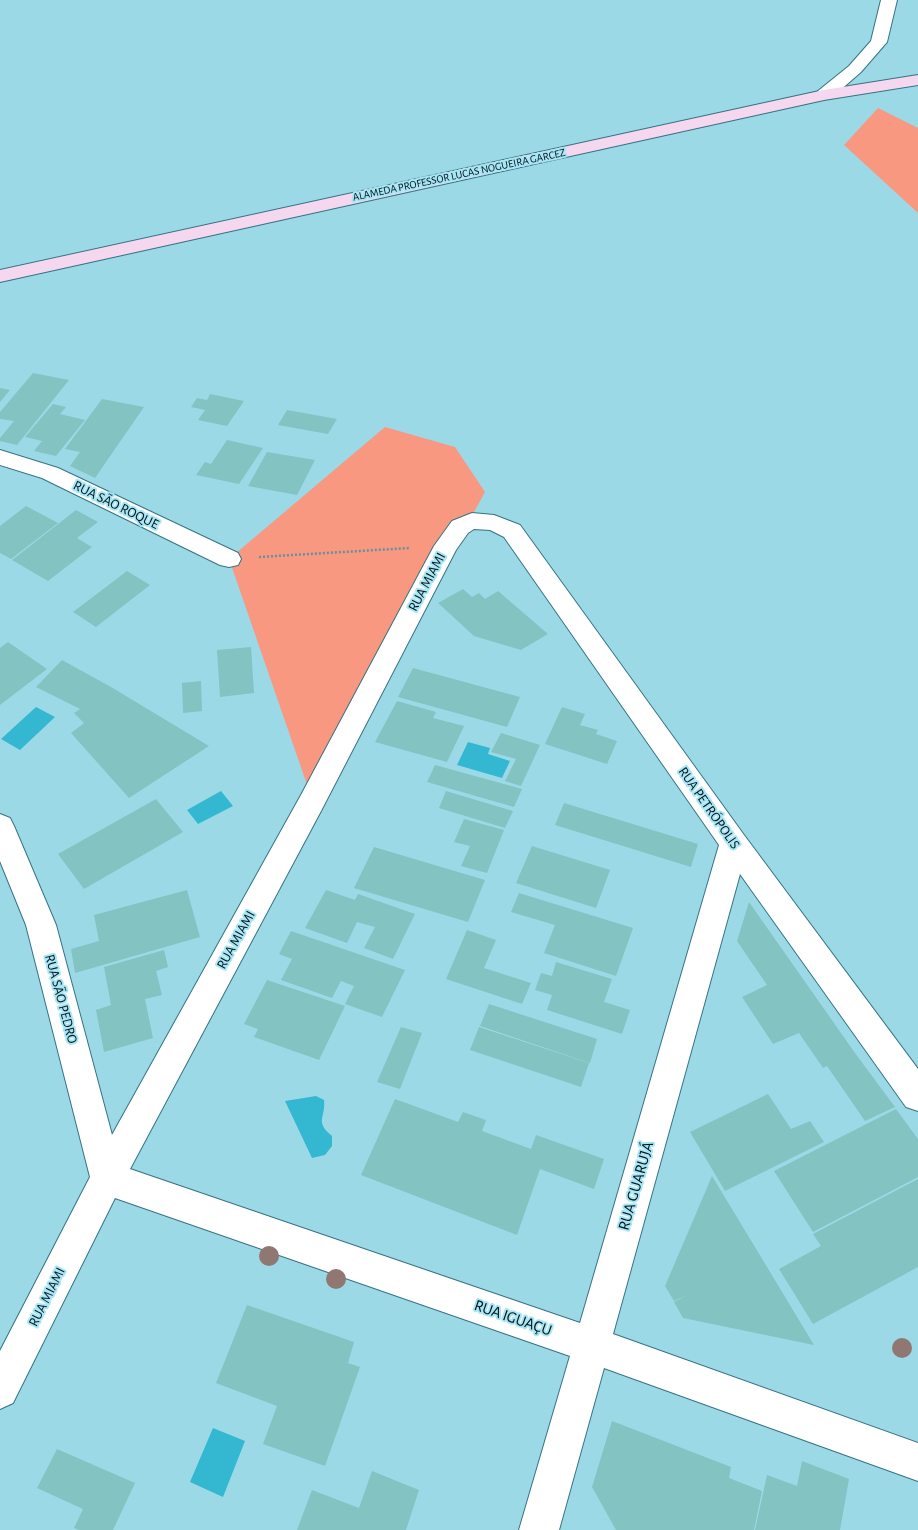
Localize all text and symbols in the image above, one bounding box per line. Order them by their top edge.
street label: ALAMEDA PROFESSOR LUCAS NOGUEIRA GARCEZ [351,146,567,204]
street label: RUA SÃO ROQUE [70,477,162,533]
street label: RUA MIAMI [405,550,449,614]
street label: RUA PETRÓPOLIS [675,764,743,852]
street label: RUA MIAMI [213,908,259,972]
street label: RUA SÃO PEDRO [41,953,81,1045]
street label: RUA GUARUJÁ [614,1139,658,1233]
street label: RUA MIAMI [25,1265,69,1329]
street label: RUA IGUAÇU [472,1296,554,1340]

